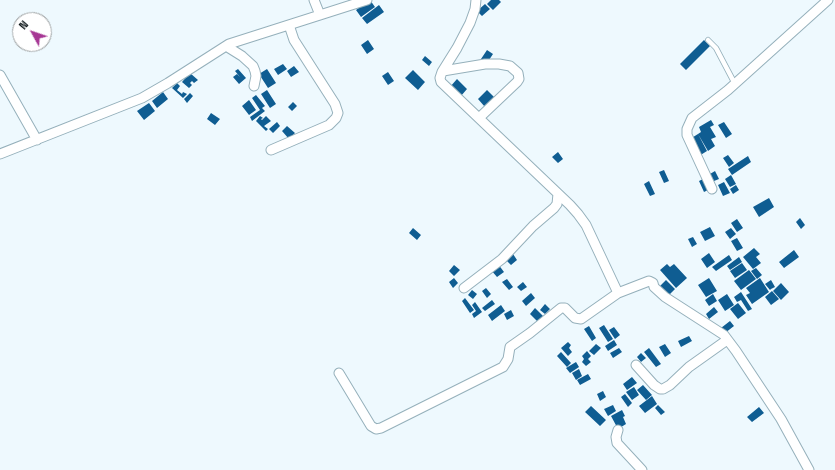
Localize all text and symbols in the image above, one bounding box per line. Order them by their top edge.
north arrow [12,12,52,52]
text: N [16,18,31,32]

